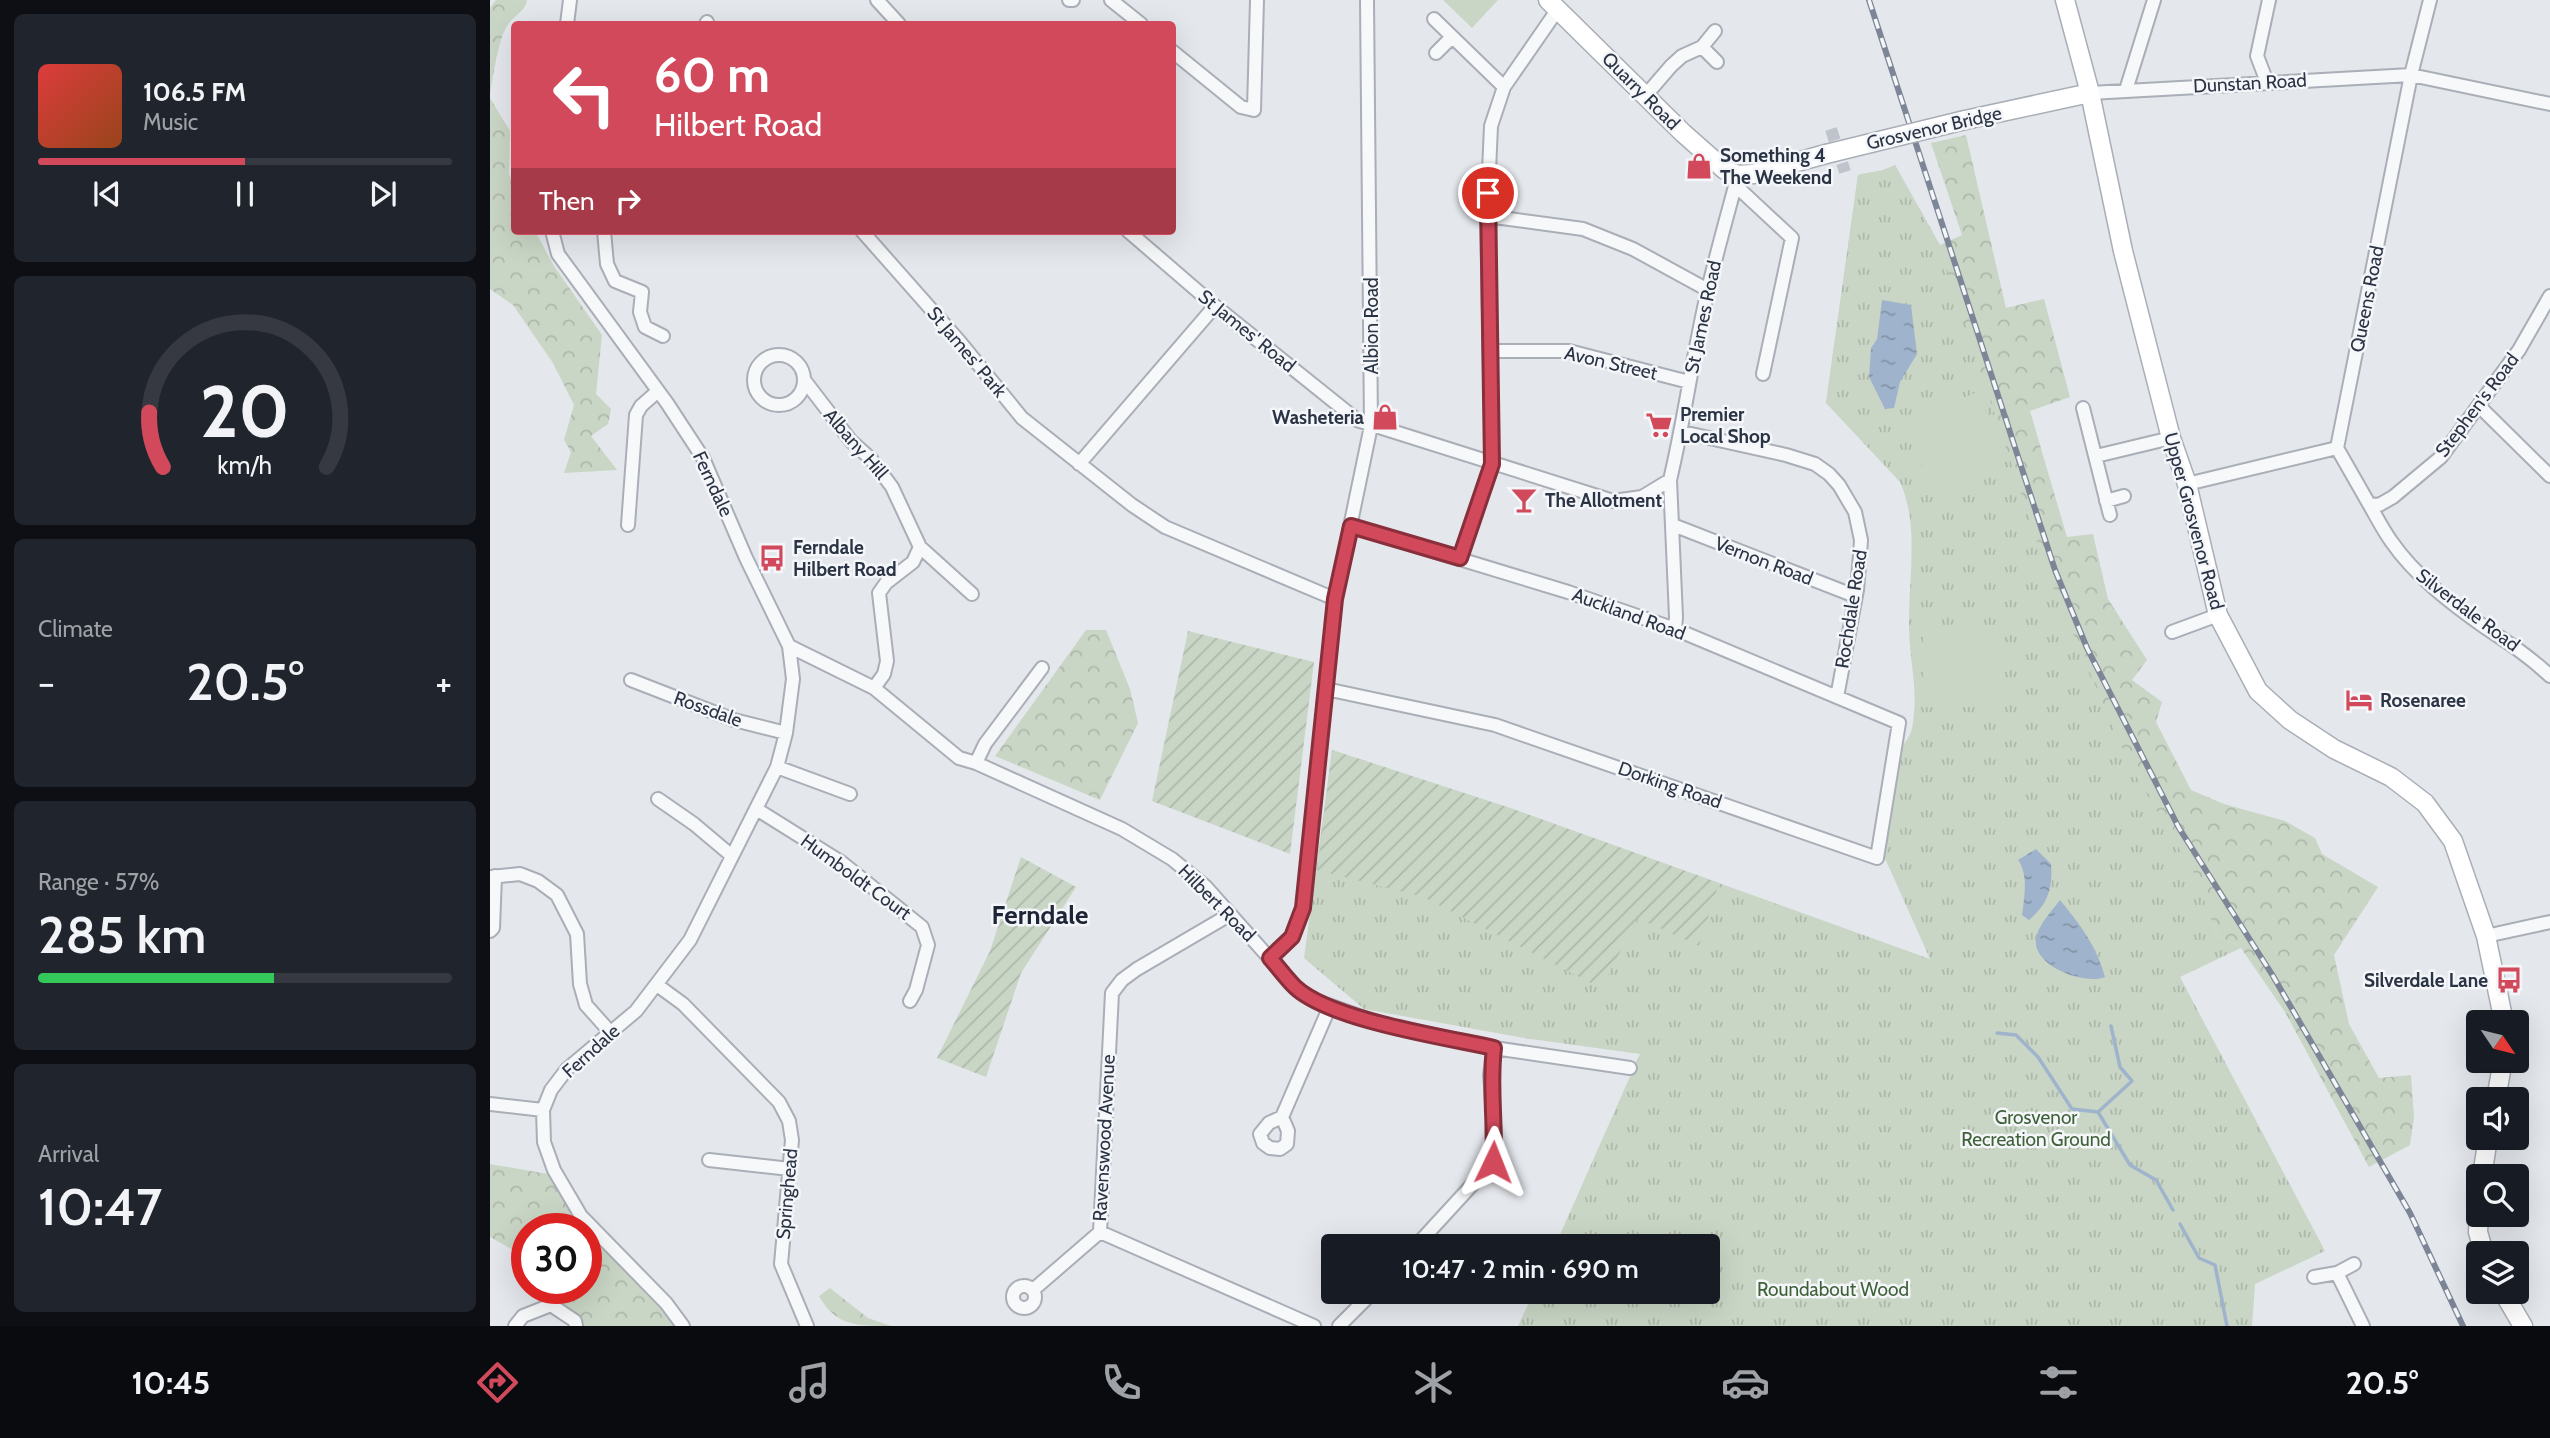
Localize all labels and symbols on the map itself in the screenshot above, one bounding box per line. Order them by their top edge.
street label: Quarry Road [1597,47,1685,135]
street label: Dunstan Road [2193,69,2307,97]
street label: Grosvenor Bridge [1864,101,2004,155]
place label: Something 4 The Weekend [1720,144,1832,189]
shop icon: Something 4 The Weekend [1684,151,1714,181]
pin [1458,163,1518,223]
street label: Queens Road [2345,244,2389,354]
street label: St James Road [1680,258,1726,376]
street label: Albion Road [1360,277,1383,375]
street label: St James' Road [1194,285,1300,377]
street label: St James' Park [922,302,1012,402]
street label: Avon Street [1562,341,1660,385]
street label: Stephen's Road [2430,349,2524,461]
shop icon: Washeteria [1370,402,1400,432]
place label: Premier Local Shop [1680,403,1771,448]
street label: Albany Hill [819,404,893,484]
place label: Washeteria [1272,406,1365,429]
supermarket icon: Premier Local Shop [1644,410,1674,440]
street label: Upper Grosvenor Road [2159,430,2229,612]
street label: Ferndale [688,448,738,520]
bar icon: The Allotment [1509,485,1539,515]
place label: The Allotment [1545,489,1662,512]
street label: Vernon Road [1712,532,1816,590]
place label: Ferndale Hilbert Road [793,536,897,581]
bus stop icon: Ferndale Hilbert Road [757,543,787,573]
street label: Rochdale Road [1830,548,1872,670]
street label: Silverdale Road [2412,564,2524,656]
street label: Auckland Road [1569,583,1689,645]
hotel icon: Rosenaree [2344,685,2374,715]
street label: Rossdale [671,686,746,732]
place label: Rosenaree [2380,689,2466,712]
street label: Dorking Road [1615,757,1725,813]
street label: Humboldt Court [796,829,916,925]
street label: Hilbert Road [1174,860,1260,946]
district label: Ferndale [992,899,1088,931]
bus stop icon: Silverdale Lane [2494,965,2524,995]
place label: Silverdale Lane [2364,969,2488,992]
north arrow [2466,1010,2529,1073]
street label: Ferndale [558,1019,625,1083]
street label: Ravenswood Avenue [1088,1054,1120,1222]
park label: Grosvenor Recreation Ground [1961,1106,2111,1151]
position arrow [1456,1125,1530,1199]
street label: Springhead [772,1147,802,1241]
speed limit sign: 30 [511,1213,602,1304]
park label: Roundabout Wood [1757,1278,1909,1301]

